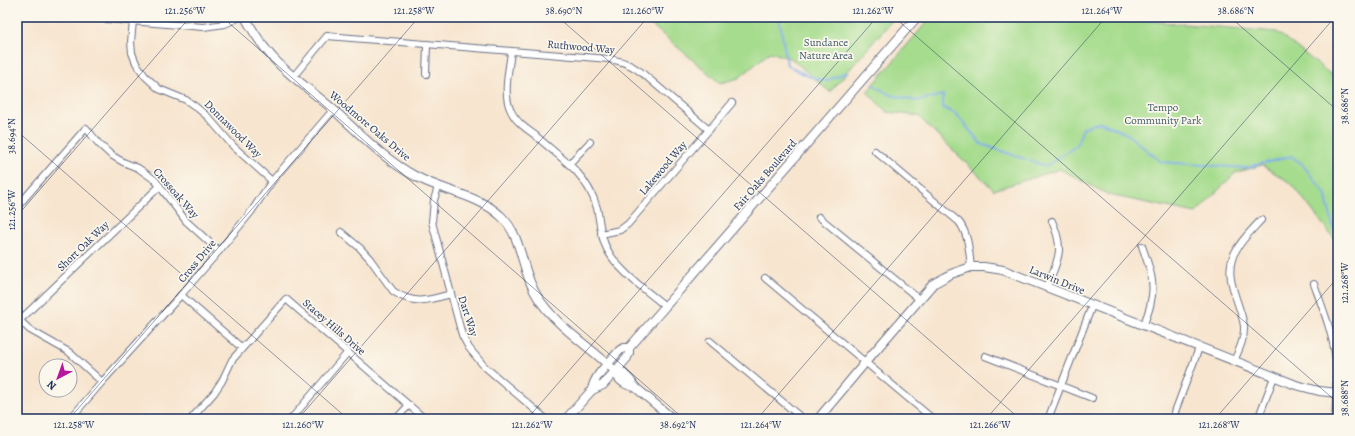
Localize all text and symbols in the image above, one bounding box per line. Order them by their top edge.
text: 121.256°W [165,4,206,17]
text: 121.258°W [394,4,435,17]
text: 38.690°N [546,4,582,17]
text: 121.260°W [622,4,665,17]
text: 121.262°W [852,4,894,17]
text: 121.264°W [1082,4,1123,17]
text: 38.686°N [1218,4,1254,17]
park label: Sundance Nature Area [799,35,854,63]
street label: Ruthwood Way [547,37,615,57]
street label: Woodmore Oaks Drive [325,87,414,164]
text: 38.686°N [1338,88,1351,124]
street label: Donnawood Way [201,97,265,161]
park label: Tempo Community Park [1125,100,1202,128]
text: 38.694°N [5,118,18,154]
street label: Fair Oaks Boulevard [730,136,800,214]
street label: Lakewood Way [636,138,690,198]
street label: Crossoak Way [150,164,202,222]
text: 121.256°W [5,189,18,230]
street label: Short Oak Way [54,217,112,275]
street label: Cross Drive [175,236,219,286]
street label: Larwin Drive [1027,262,1087,298]
text: 121.268°W [1338,262,1351,304]
street label: Dart Way [454,294,482,338]
street label: Stacey Hills Drive [299,295,369,359]
north arrow [38,358,78,398]
text: N [44,377,60,393]
text: 38.688°N [1338,380,1351,416]
text: 121.258°W [54,418,95,431]
text: 121.260°W [282,418,325,431]
text: 121.262°W [511,418,553,431]
text: 38.692°N [660,418,696,431]
text: 121.264°W [741,418,782,431]
text: 121.266°W [970,418,1011,431]
text: 121.268°W [1198,418,1240,431]

